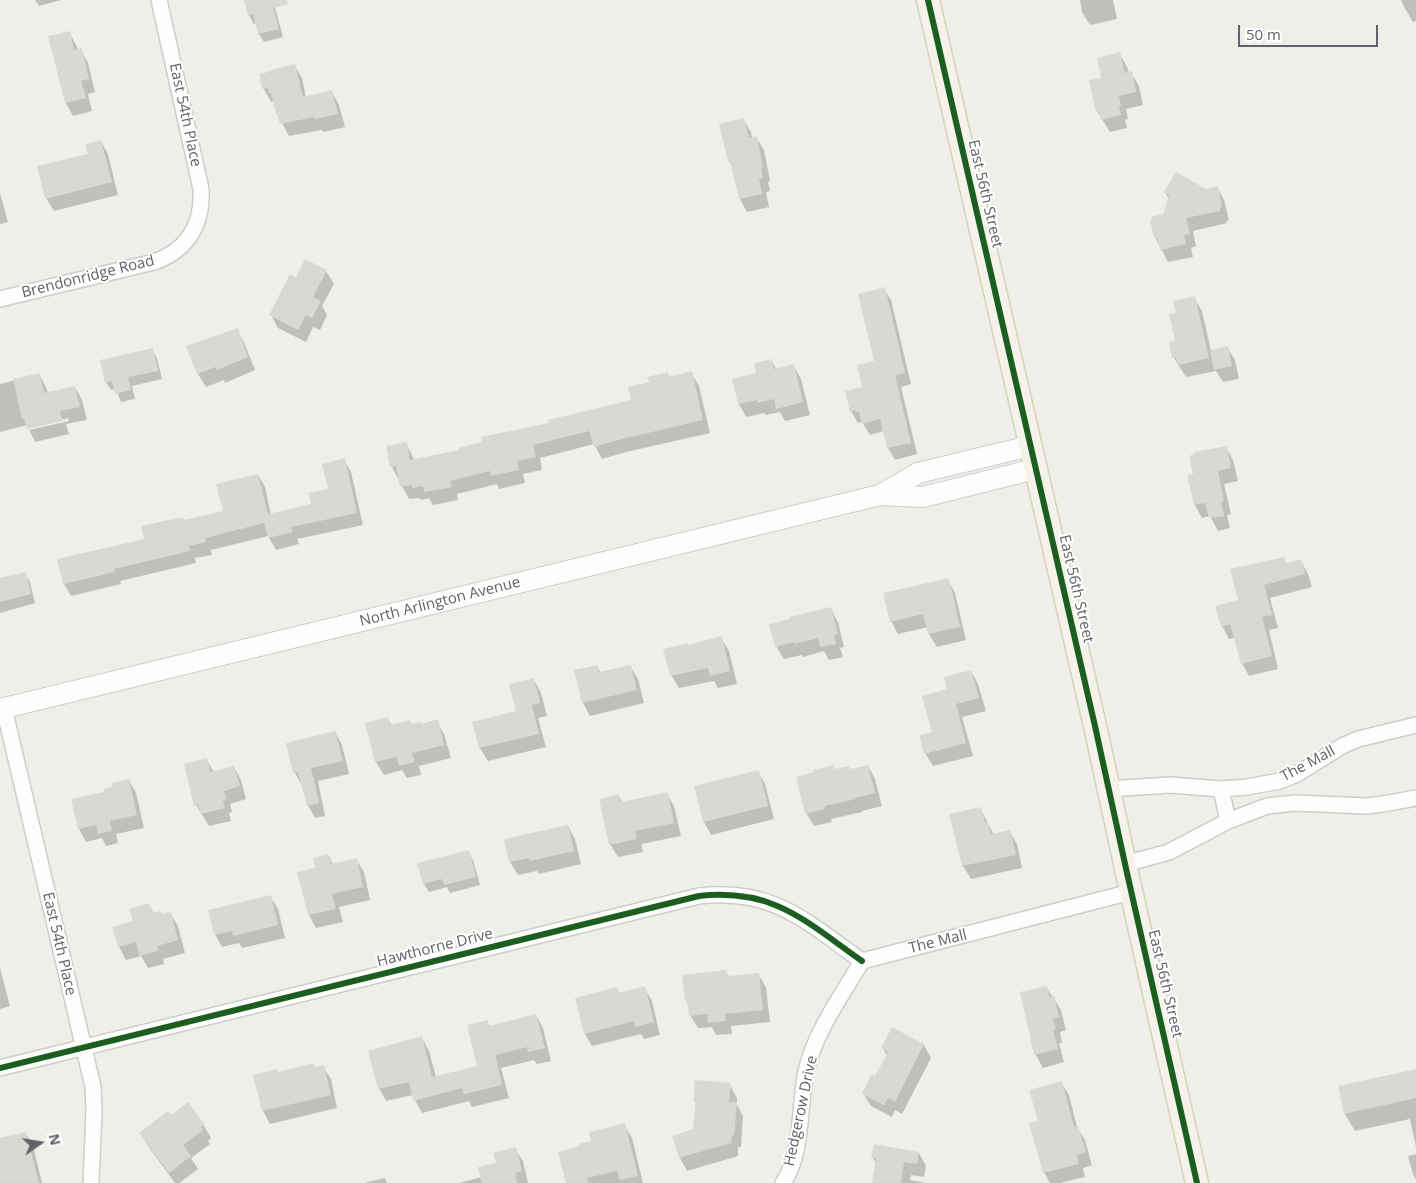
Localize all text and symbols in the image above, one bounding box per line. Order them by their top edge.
scale bar [1241,15,1381,47]
text: 50 m [1246,24,1281,44]
street label: East 54th Place [165,62,205,168]
street label: East 56th Street [964,138,1006,250]
street label: Brendonridge Road [20,252,156,302]
street label: East 56th Street [1055,533,1097,645]
street label: North Arlington Avenue [358,573,522,631]
street label: The Mall [1278,742,1338,786]
street label: East 54th Place [38,891,80,997]
street label: Hawthorne Drive [375,925,495,971]
street label: The Mall [907,926,969,958]
street label: East 56th Street [1144,928,1186,1040]
street label: Hedgerow Drive [780,1054,822,1168]
north arrow [15,1118,65,1168]
text: N [45,1132,66,1147]

